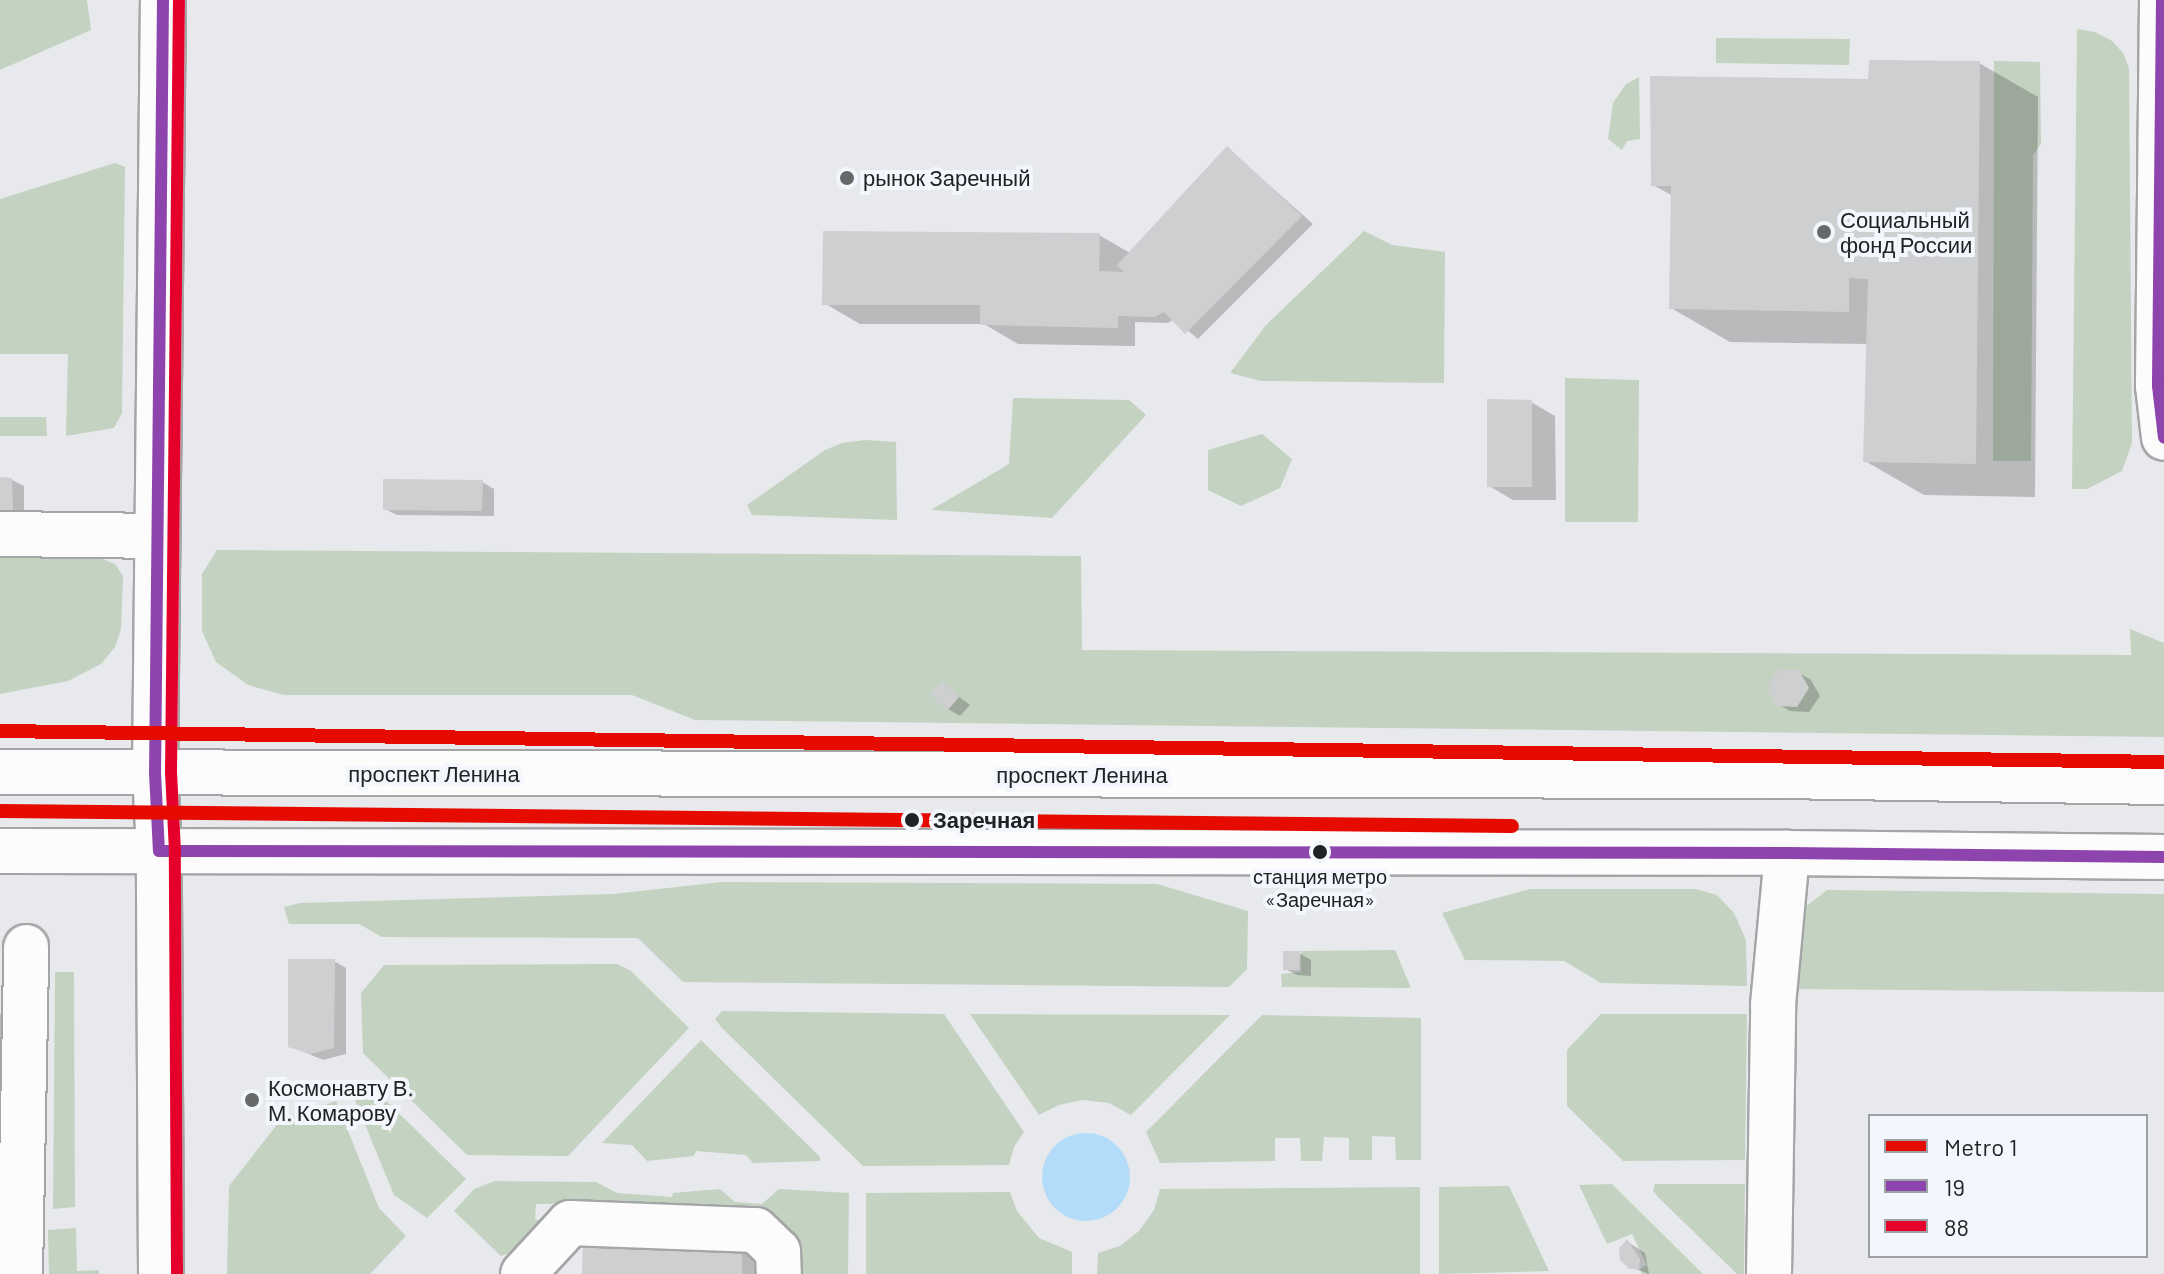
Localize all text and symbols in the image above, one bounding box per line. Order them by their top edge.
place label: рынок Заречный [863,165,1030,191]
marker: рынок Заречный [838,169,856,187]
place label: Социальный фонд России [1840,206,1972,258]
marker: Социальный фонд России [1815,223,1833,241]
street label: проспект Ленина [348,761,520,787]
street label: проспект Ленина [996,762,1168,788]
marker: Заречная [898,806,926,834]
place label: Заречная [933,807,1035,833]
marker: станция метро «Заречная» [1312,844,1328,860]
place label: станция метро «Заречная» [1253,864,1387,911]
place label: Космонавту В. М. Комарову [268,1074,414,1126]
marker: Космонавту В. М. Комарову [243,1091,261,1109]
legend [1868,1114,2148,1258]
text: Metro 1 [1944,1132,2017,1161]
text: 19 [1944,1172,1965,1201]
text: 88 [1944,1212,1969,1241]

